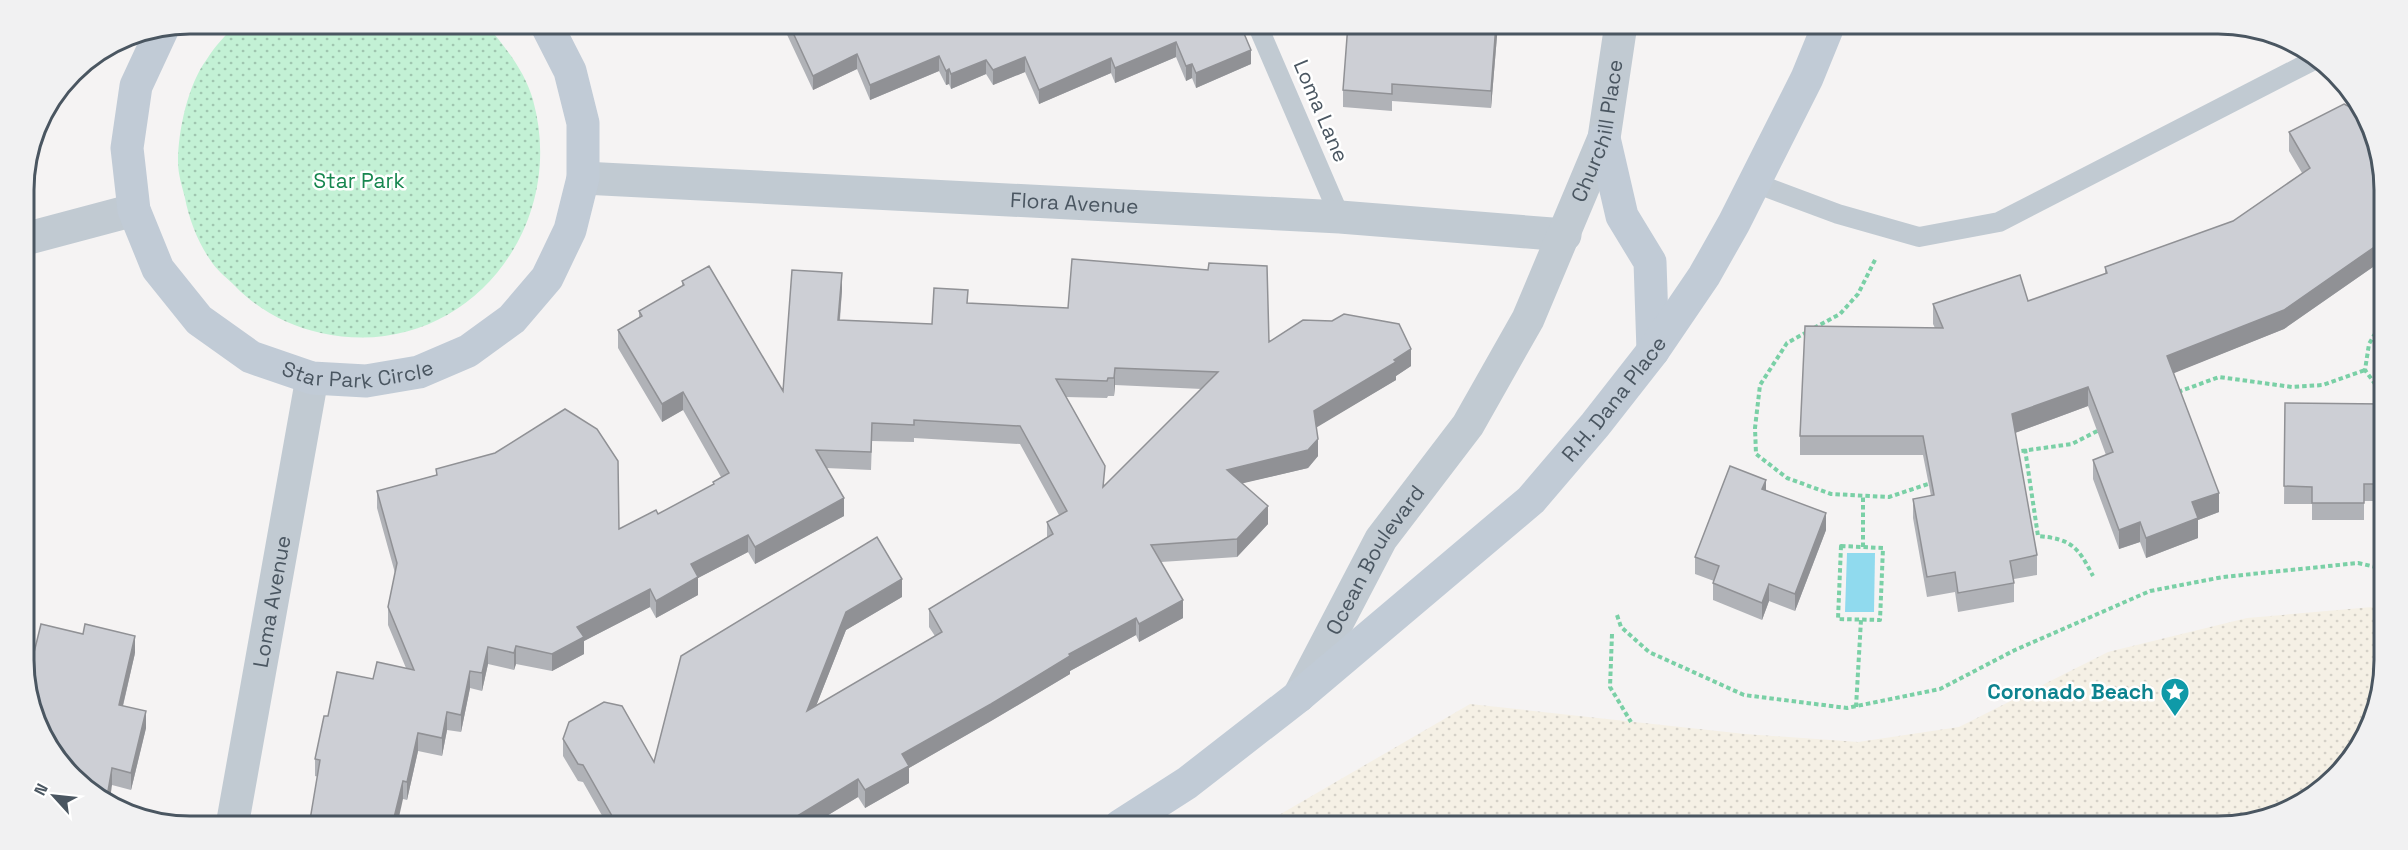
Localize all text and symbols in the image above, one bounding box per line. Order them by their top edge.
street label: Loma Lane [1288,55,1355,166]
street label: Churchill Place [1565,58,1629,206]
park label: Star Park [313,167,405,194]
street label: Flora Avenue [1010,186,1139,220]
street label: R.H. Dana Place [1556,331,1672,467]
street label: Star Park Circle [279,353,438,395]
street label: Ocean Boulevard [1319,480,1430,639]
street label: Loma Avenue [247,533,297,670]
place icon: Coronado Beach [2159,676,2191,718]
place label: Coronado Beach [1987,678,2154,705]
north arrow [24,766,84,826]
text: N [29,780,53,799]

